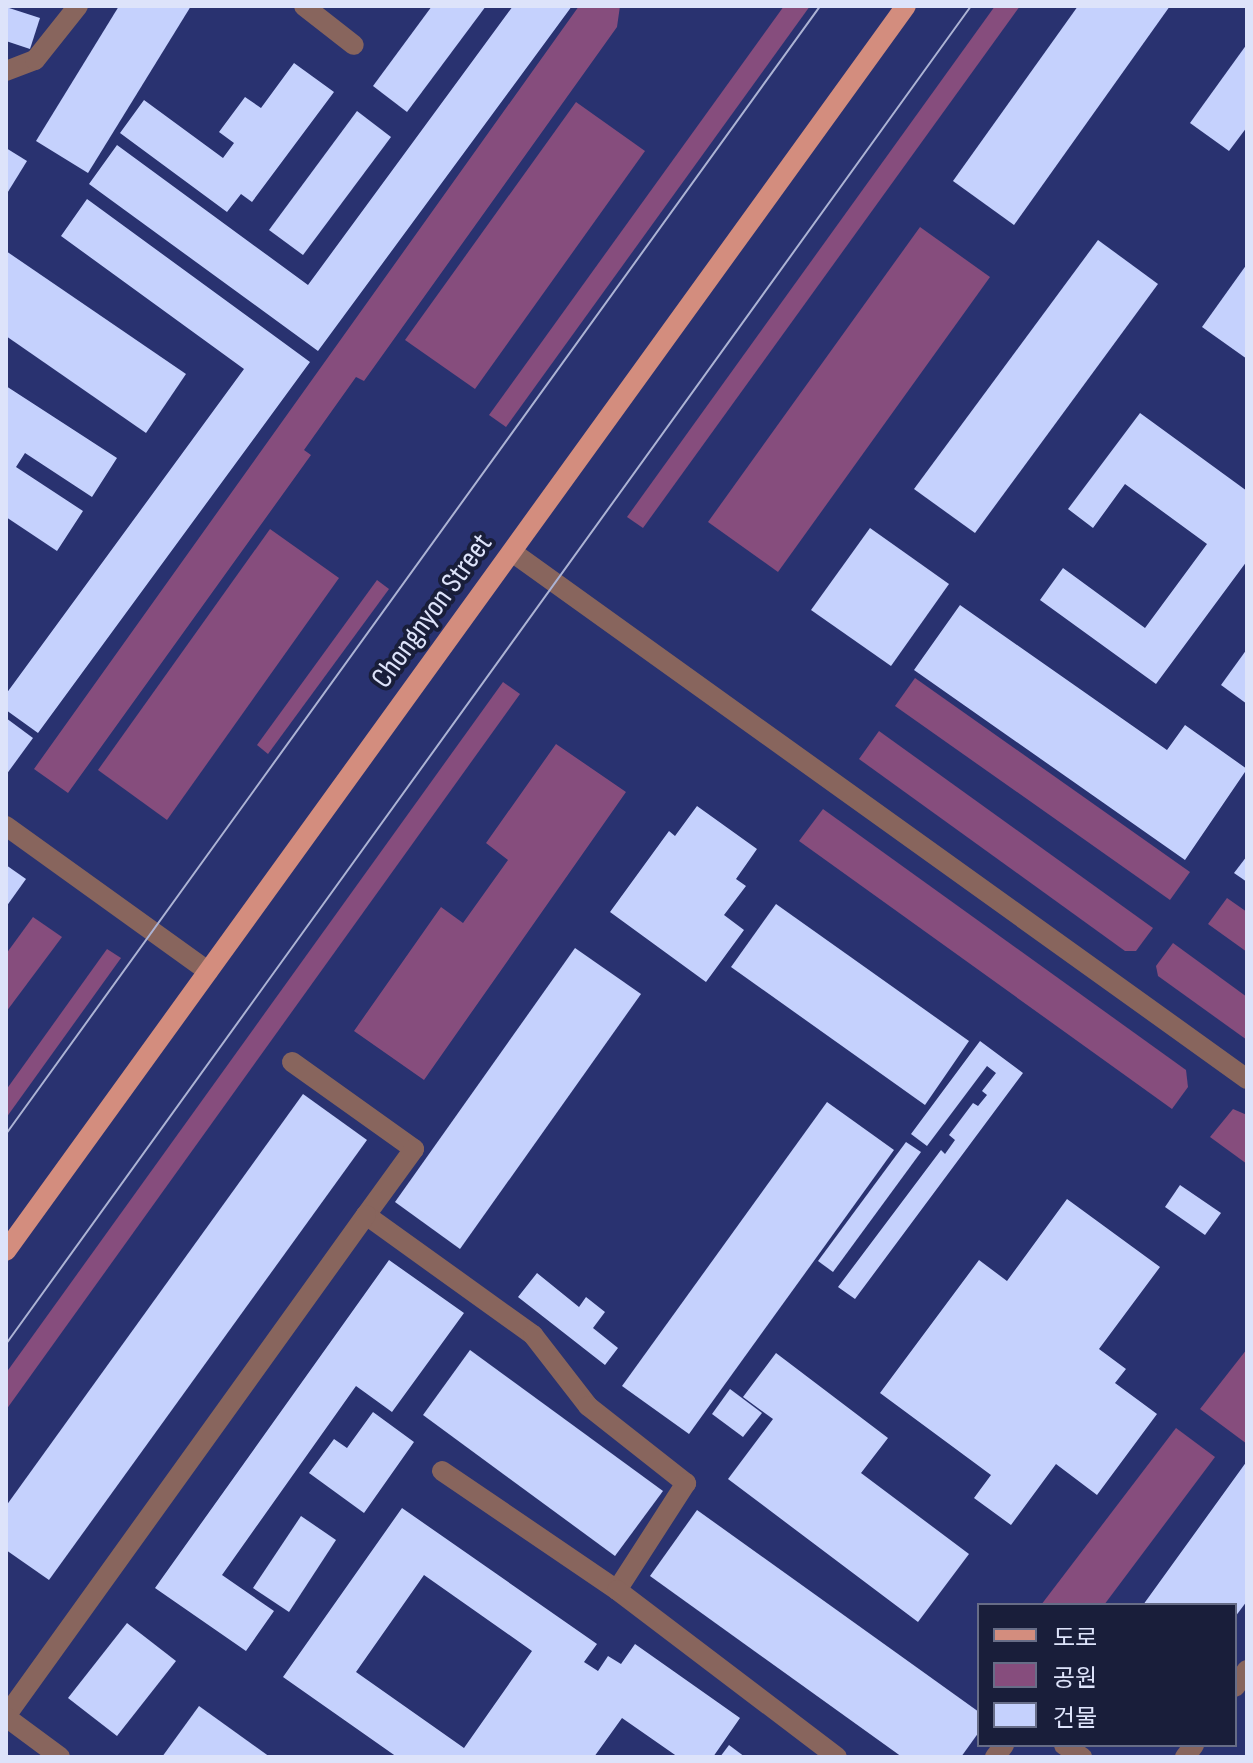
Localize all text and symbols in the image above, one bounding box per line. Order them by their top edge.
street label: Chongnyon Street [364,527,500,695]
legend [977,1603,1237,1747]
text: 도로 [1053,1624,1097,1653]
text: 공원 [1053,1664,1097,1693]
text: 건물 [1053,1704,1097,1733]

